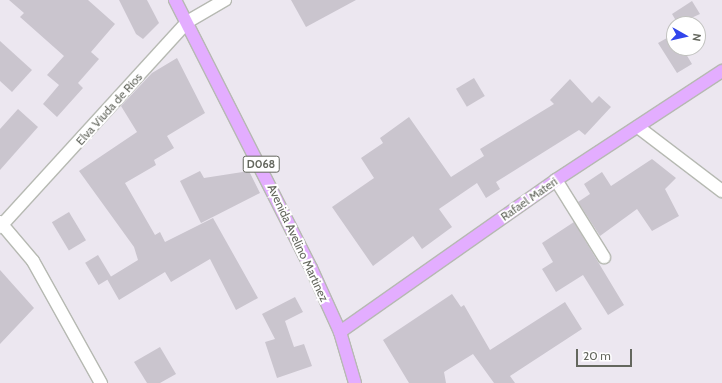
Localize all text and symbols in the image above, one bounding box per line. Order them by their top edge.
north arrow [666,16,706,56]
text: N [689,33,704,42]
street label: Elva Viuda de Rios [73,70,145,148]
road number: D068 [242,155,280,173]
street label: Rafael Materi [498,174,560,224]
street label: Avenida Avelino Martinez [264,182,332,304]
scale bar [578,341,634,367]
text: 20 m [583,348,611,363]

